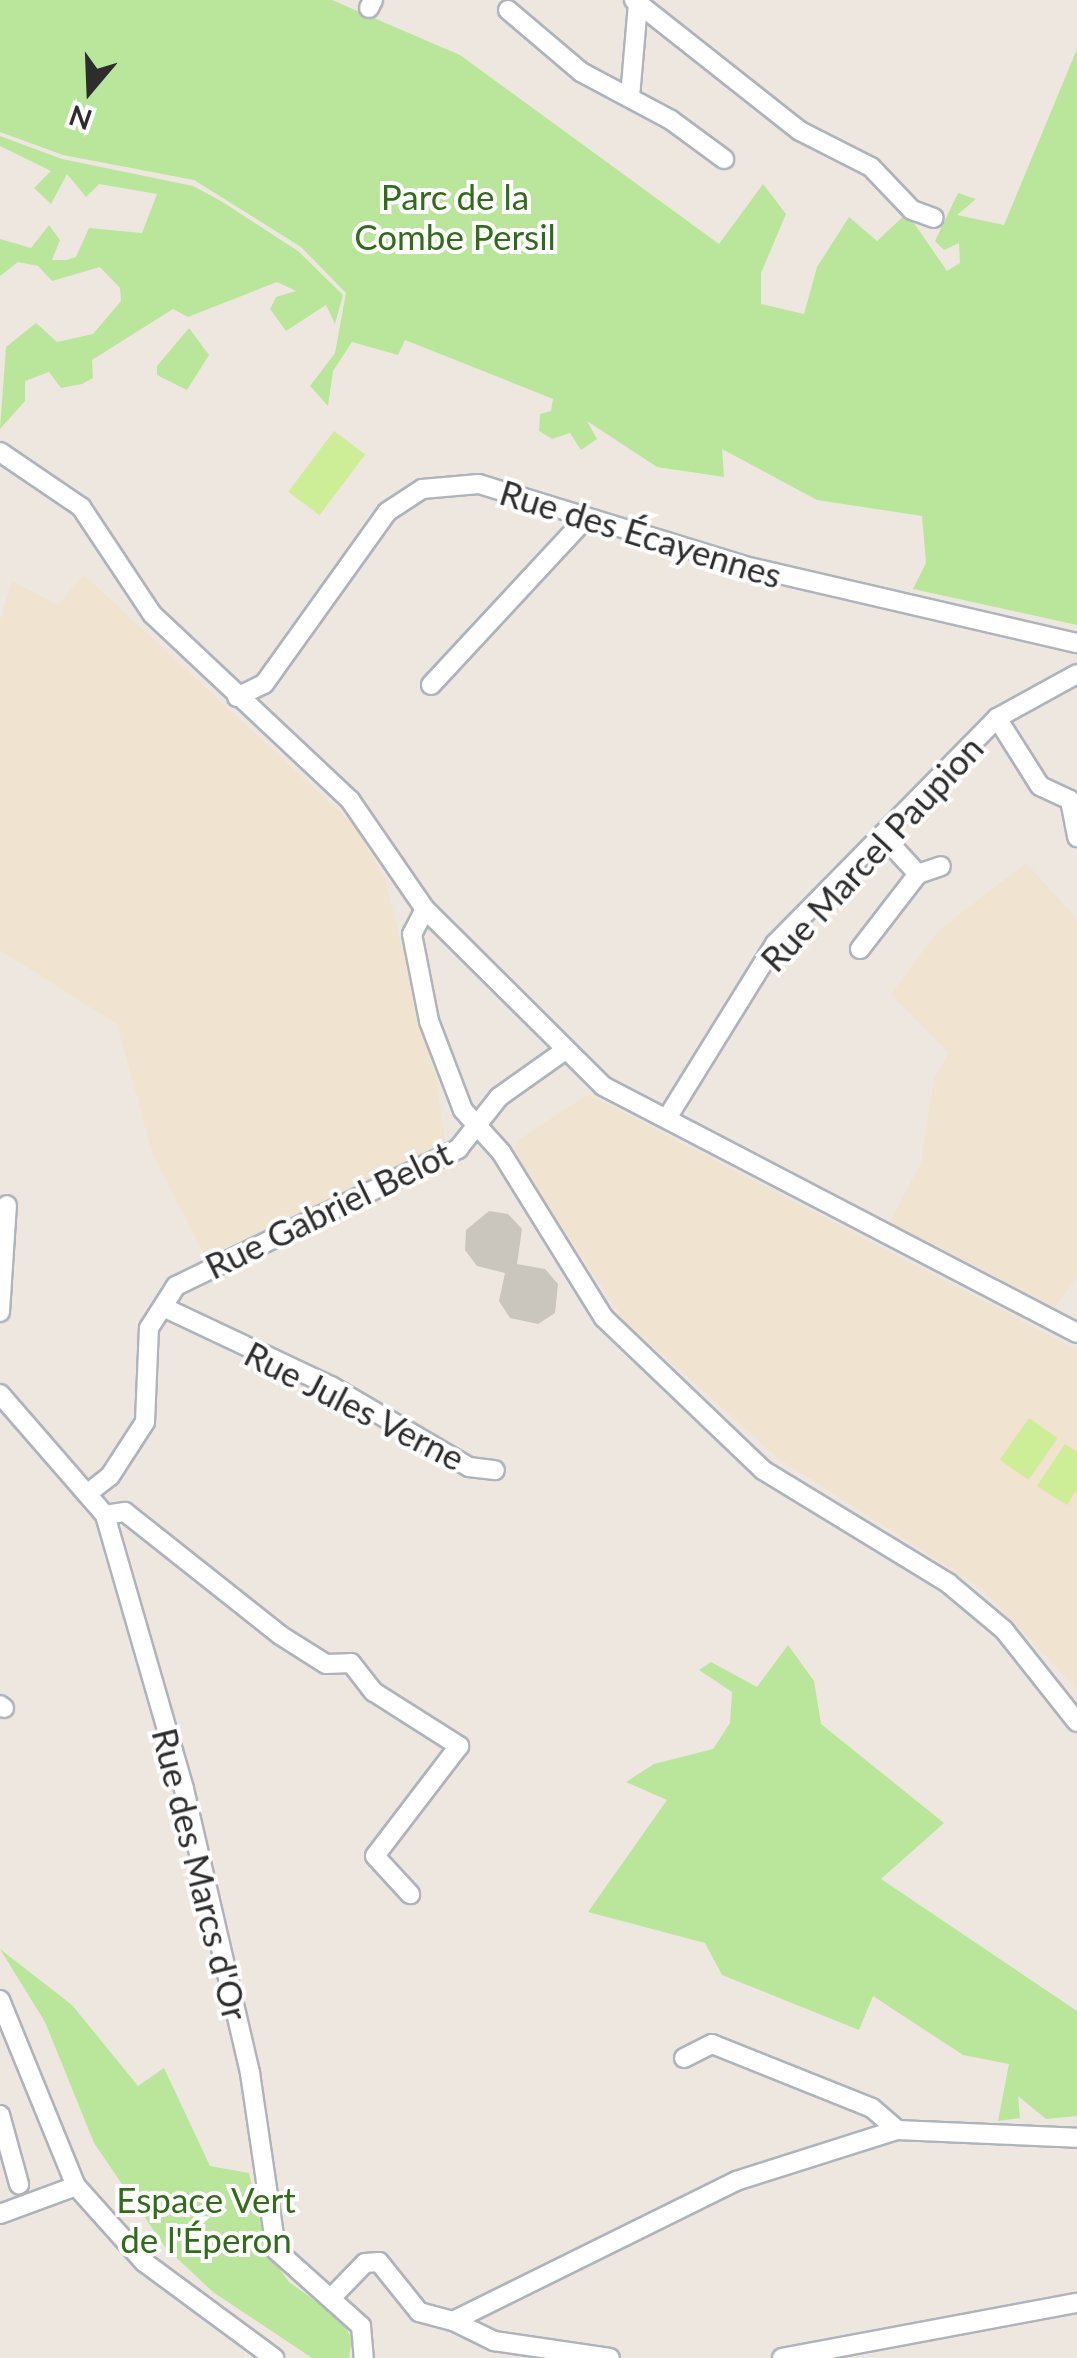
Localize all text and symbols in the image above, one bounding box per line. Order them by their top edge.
north arrow [40,40,140,140]
text: N [65,99,96,138]
park label: Parc de la Combe Persil [354,175,556,257]
street label: Rue des Écayennes [495,470,787,596]
street label: Rue Marcel Paupion [751,727,991,979]
street label: Rue Gabriel Belot [198,1131,458,1287]
street label: Rue Jules Verne [237,1331,473,1479]
street label: Rue des Marcs d'Or [144,1724,258,2024]
park label: Espace Vert de l'Éperon [116,2178,296,2260]

